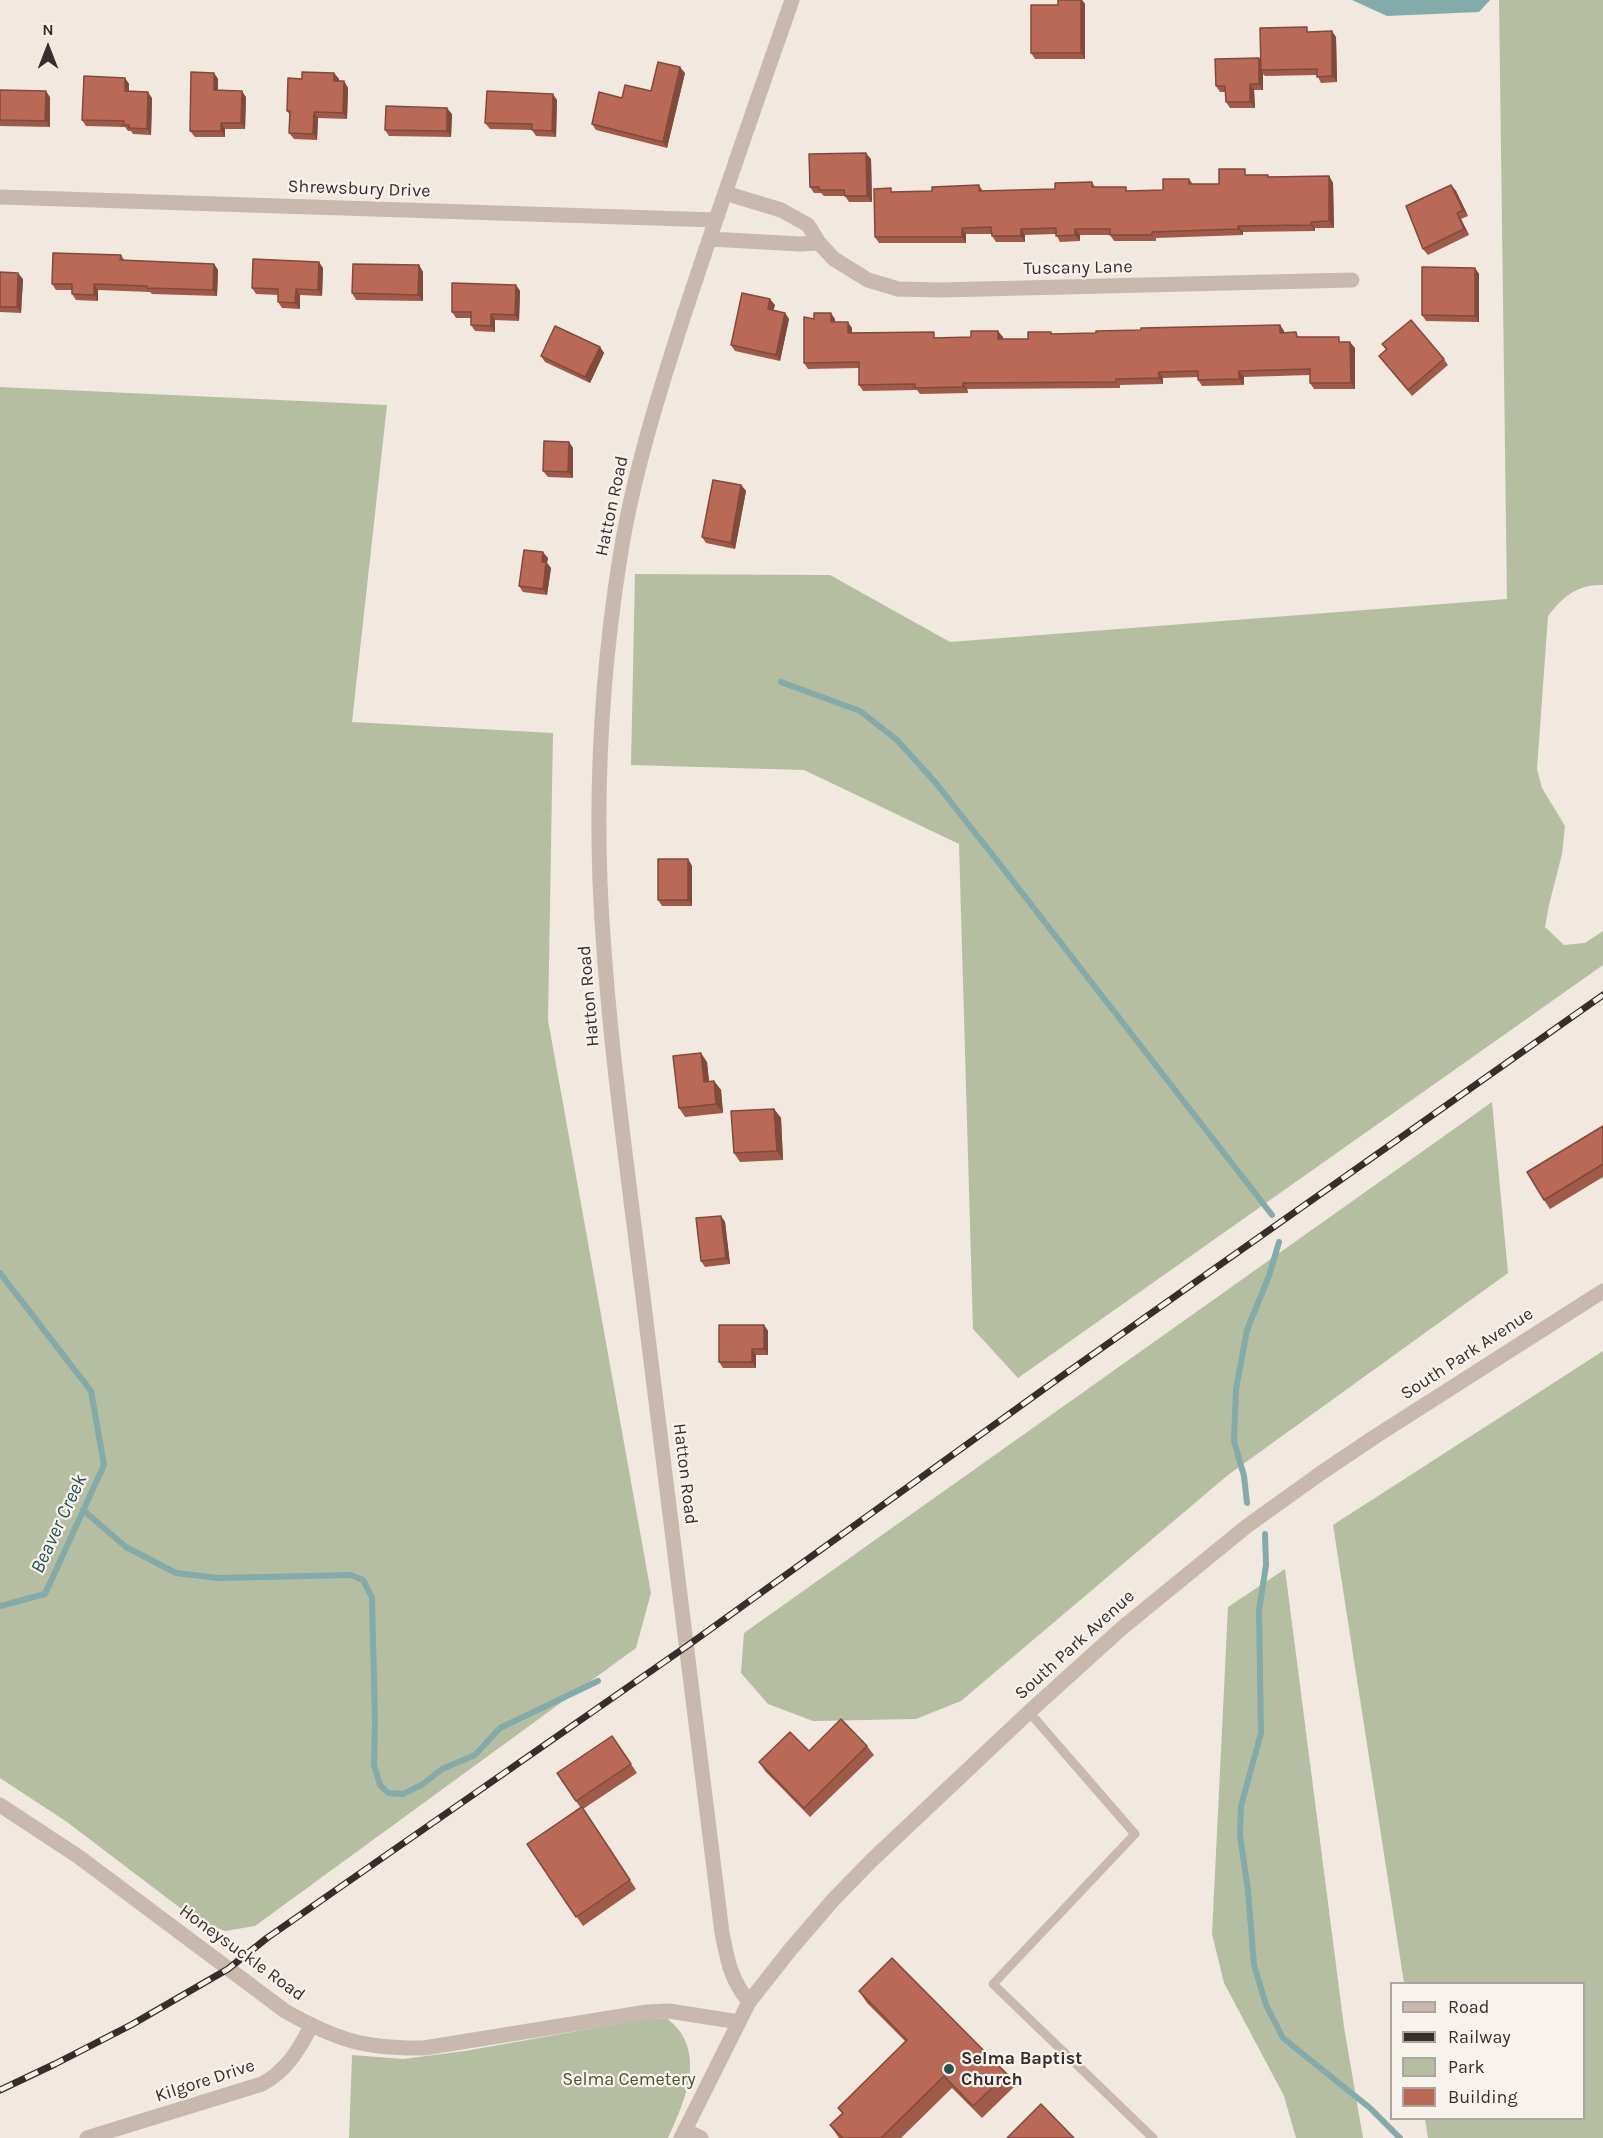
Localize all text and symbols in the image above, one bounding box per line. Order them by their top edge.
north arrow [18,18,78,78]
text: N [42,20,54,39]
street label: Shrewsbury Drive [287,176,431,202]
street label: Tuscany Lane [1023,256,1133,280]
street label: Hatton Road [591,454,633,558]
street label: Hatton Road [574,944,604,1048]
street label: South Park Avenue [1397,1303,1537,1405]
street label: Hatton Road [668,1422,702,1526]
water label: Beaver Creek [26,1471,92,1577]
street label: South Park Avenue [1011,1586,1139,1704]
street label: Honeysuckle Road [175,1900,309,2006]
legend [1390,1982,1585,2120]
text: Road [1448,1996,1489,2018]
text: Railway [1448,2026,1511,2048]
place label: Selma Baptist Church [961,2048,1082,2090]
street label: Kilgore Drive [152,2055,258,2107]
text: Park [1448,2056,1485,2078]
marker: Selma Baptist Church [942,2062,956,2076]
park label: Selma Cemetery [562,2069,696,2091]
text: Building [1448,2086,1518,2108]

